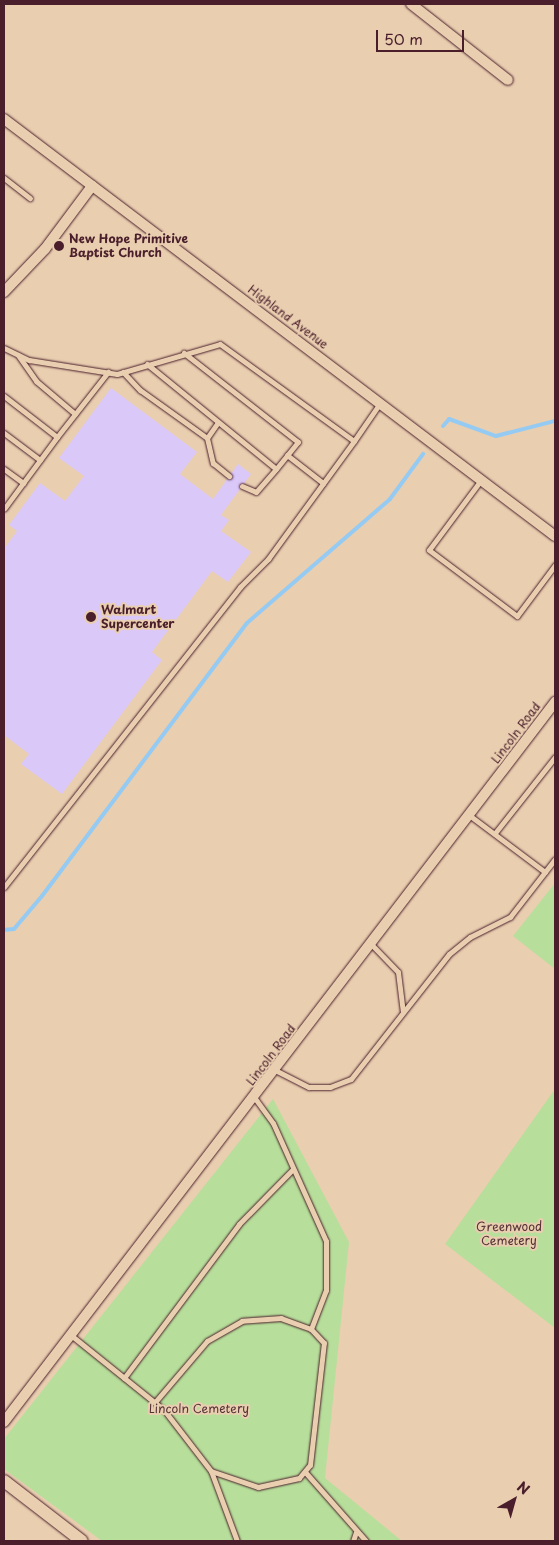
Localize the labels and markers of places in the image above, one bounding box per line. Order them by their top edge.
place label: New Hope Primitive Baptist Church [69,232,188,260]
marker: New Hope Primitive Baptist Church [53,240,65,252]
place label: Walmart Supercenter [101,603,175,631]
marker: Walmart Supercenter [85,611,97,623]

